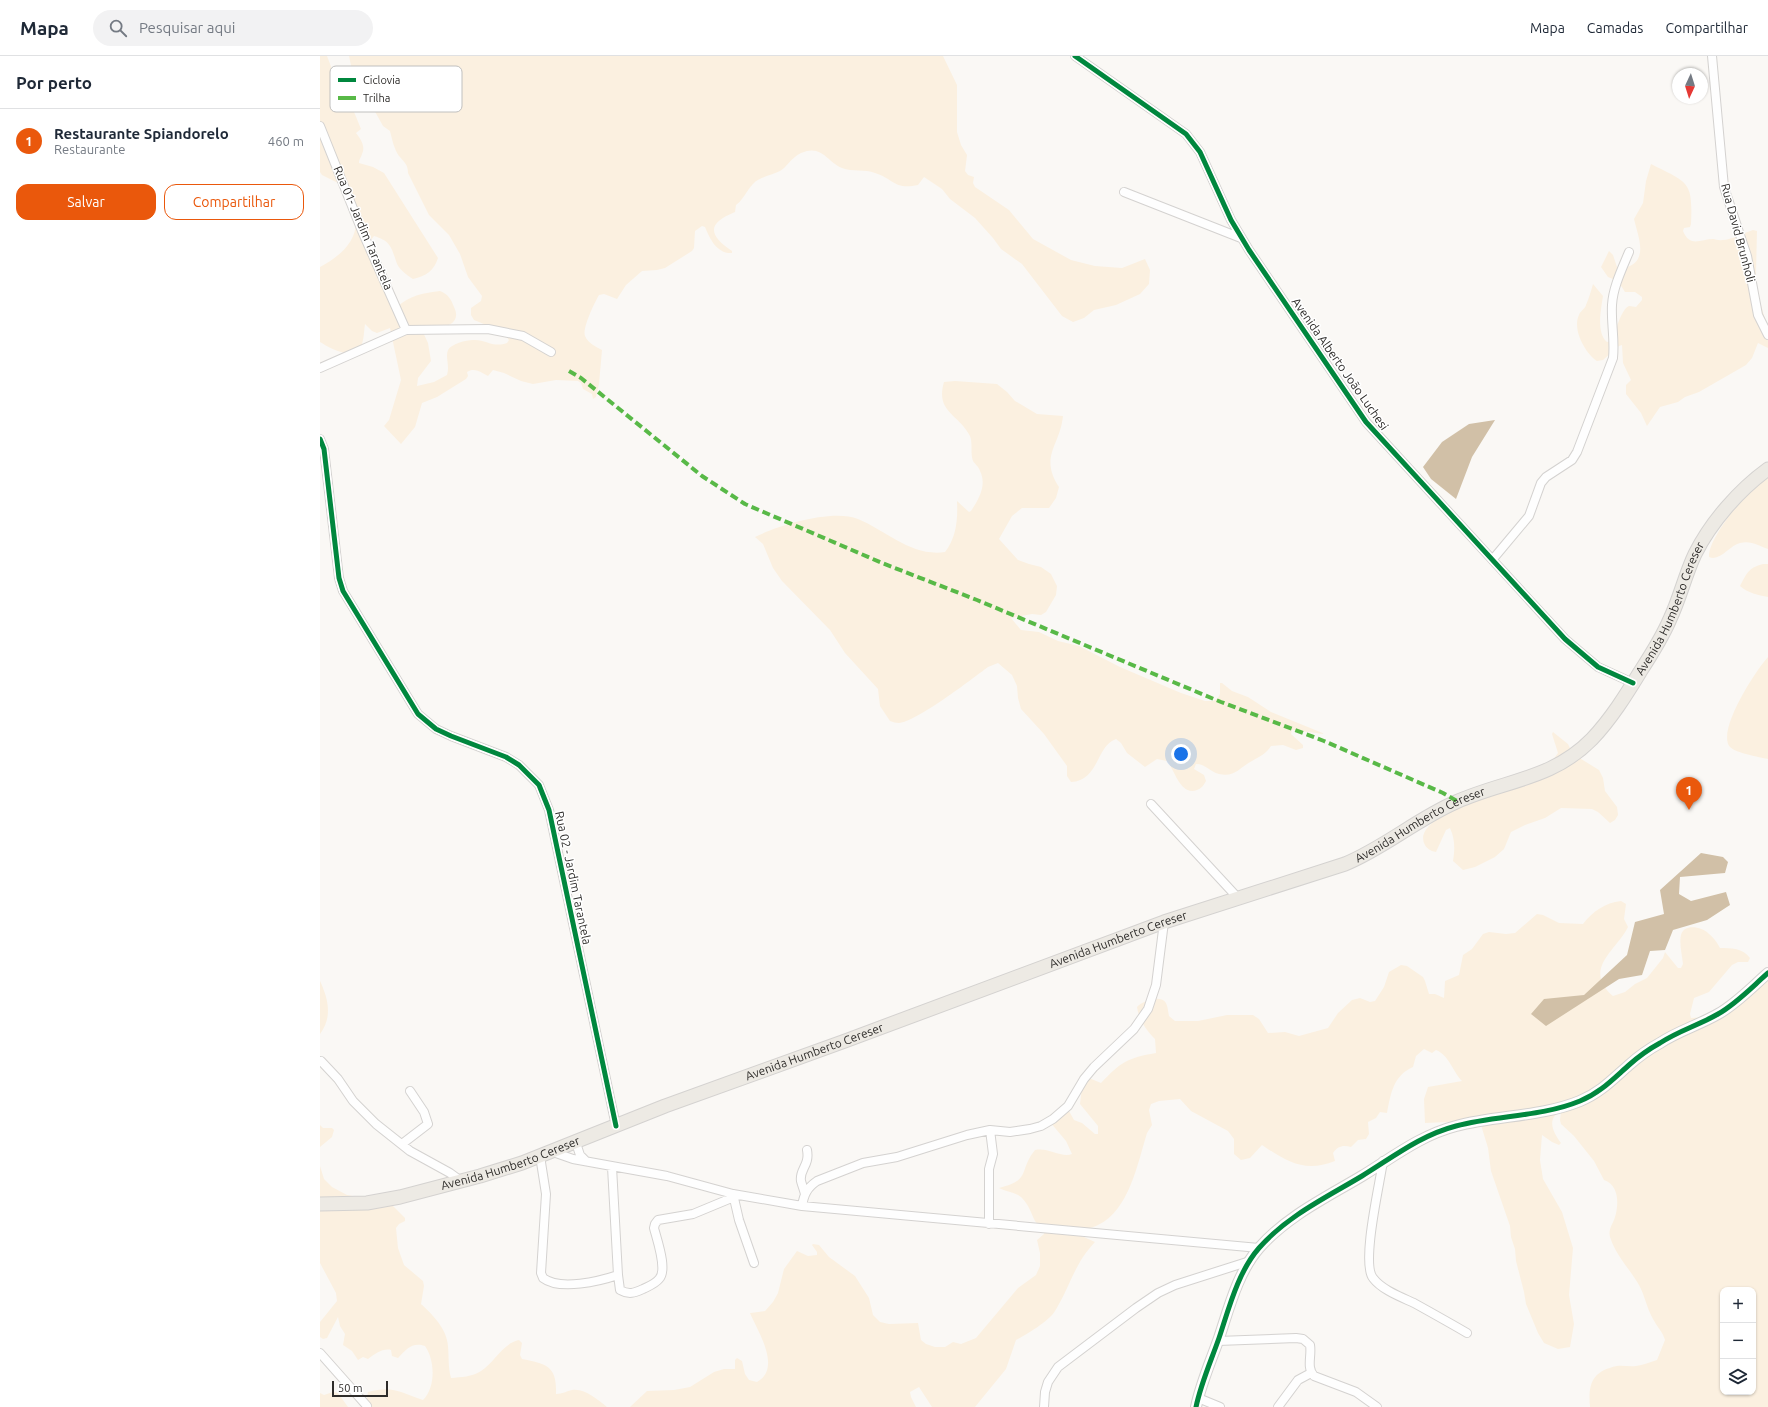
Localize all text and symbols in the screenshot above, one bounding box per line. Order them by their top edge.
search box [93,10,373,46]
text: Mapa [20,17,69,39]
icon: search [107,17,129,39]
text: Pesquisar aqui [139,19,235,36]
text: Mapa [1530,20,1565,36]
text: Camadas [1587,20,1643,36]
text: Compartilhar [1665,20,1748,36]
legend [330,66,462,112]
north arrow [1672,68,1708,104]
text: Por perto [16,73,92,92]
text: Ciclovia [363,74,401,86]
text: Trilha [363,92,390,104]
text: Restaurante Spiandorelo [54,125,229,142]
text: 1 [25,134,33,148]
text: 460 m [268,134,304,148]
text: Restaurante [54,142,125,156]
street label: Rua 01- Jardim Tarantela [331,164,395,292]
street label: Rua David Brunholi [1719,182,1758,284]
button: Salvar [16,184,156,220]
button: Compartilhar [164,184,304,220]
street label: Avenida Alberto João Luchesi [1290,295,1391,432]
street label: Avenida Humberto Cereser [1633,539,1707,677]
your location [1171,744,1191,764]
pin: 1 [1676,777,1702,810]
street label: Avenida Humberto Cereser [1353,784,1487,864]
street label: Rua 02 - Jardim Tarantela [553,810,594,946]
street label: Avenida Humberto Cereser [1047,908,1189,970]
street label: Avenida Humberto Cereser [743,1020,885,1082]
street label: Avenida Humberto Cereser [439,1134,582,1192]
map controls [1720,1287,1756,1395]
button: + [1720,1287,1756,1323]
button: − [1720,1323,1756,1359]
button: layers [1720,1359,1756,1395]
scale bar [332,1379,388,1398]
text: 50 m [338,1382,362,1394]

